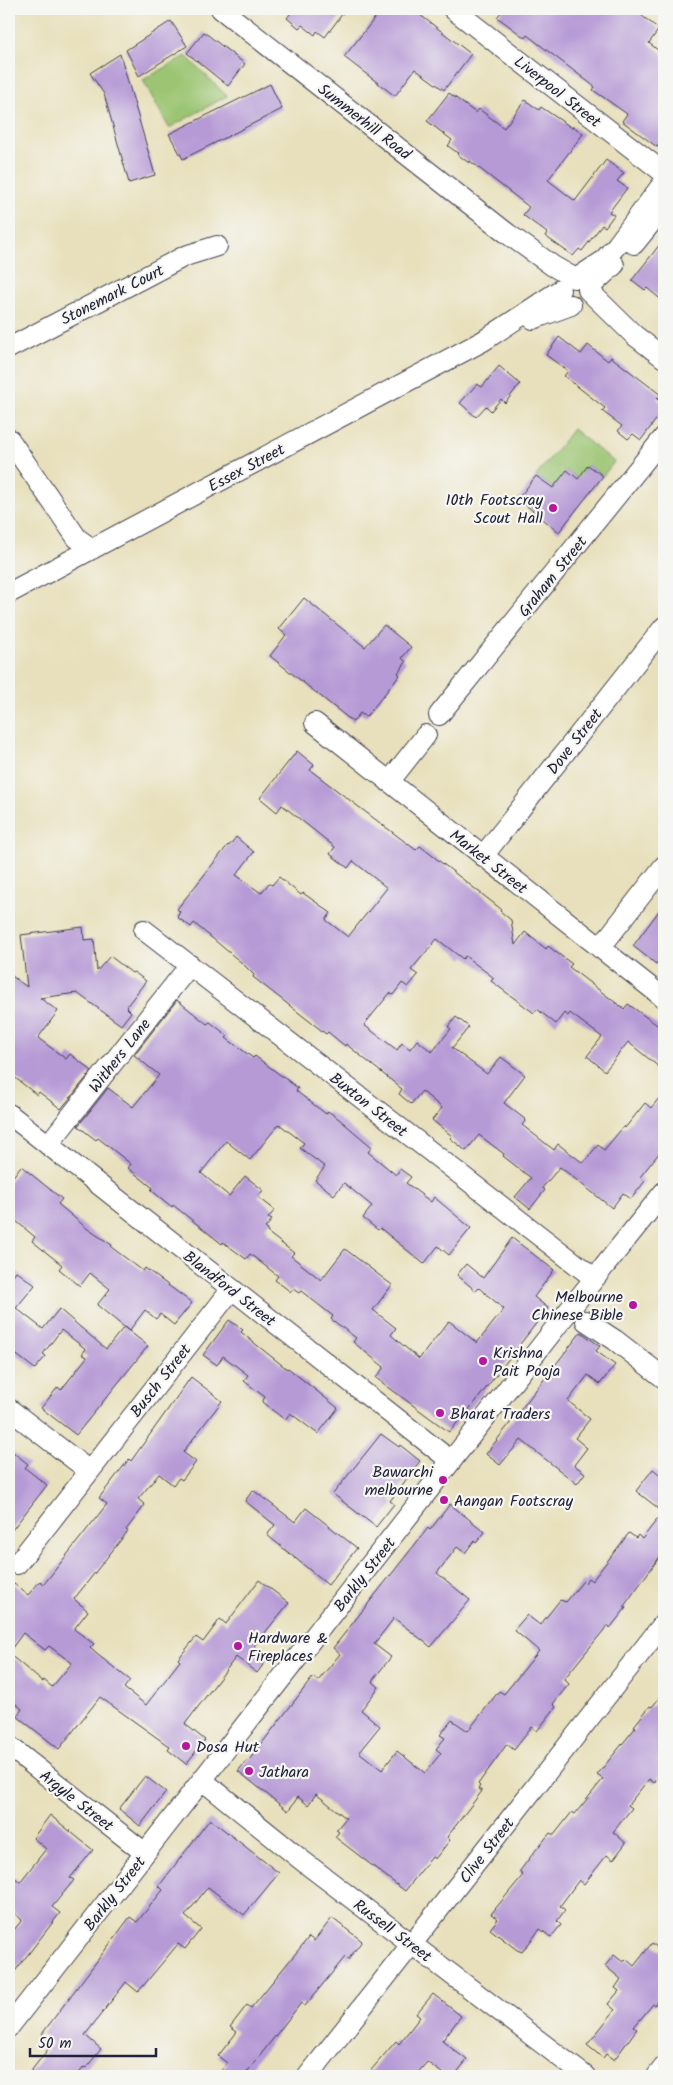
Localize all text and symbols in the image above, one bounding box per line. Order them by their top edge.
street label: Liverpool Street [508,50,607,135]
street label: Summerhill Road [312,78,417,167]
street label: Stonemark Court [57,258,169,332]
street label: Essex Street [204,437,290,499]
place label: 10th Footscray Scout Hall [445,488,543,531]
marker: 10th Footscray Scout Hall [547,502,559,514]
street label: Graham Street [512,530,594,623]
street label: Dove Street [541,703,610,781]
street label: Market Street [444,824,533,901]
street label: Withers Lane [83,1013,157,1099]
street label: Buxton Street [323,1066,413,1144]
street label: Blandford Street [177,1245,281,1334]
place label: Melbourne Chinese Bible [531,1285,623,1328]
marker: Melbourne Chinese Bible [627,1299,639,1311]
street label: Busch Street [124,1338,198,1423]
place label: Krishna Pait Pooja [493,1341,560,1384]
marker: Krishna Pait Pooja [477,1355,489,1367]
place label: Bharat Traders [450,1402,551,1427]
marker: Bharat Traders [434,1407,446,1419]
place label: Bawarchi melbourne [365,1460,434,1503]
marker: Bawarchi melbourne [437,1474,449,1486]
place label: Aangan Footscray [454,1489,574,1514]
marker: Aangan Footscray [438,1494,450,1506]
street label: Barkly Street [328,1532,403,1618]
place label: Hardware & Fireplaces [248,1626,328,1669]
marker: Hardware & Fireplaces [232,1640,244,1652]
place label: Dosa Hut [196,1735,260,1760]
marker: Dosa Hut [180,1740,192,1752]
place label: Jathara [259,1760,309,1785]
street label: Argyle Street [34,1764,119,1839]
marker: Jathara [243,1765,255,1777]
street label: Clive Street [453,1812,522,1889]
street label: Barkly Street [78,1851,153,1937]
street label: Russell Street [348,1893,437,1970]
scale bar [30,2025,156,2057]
text: 50 m [38,2032,72,2056]

